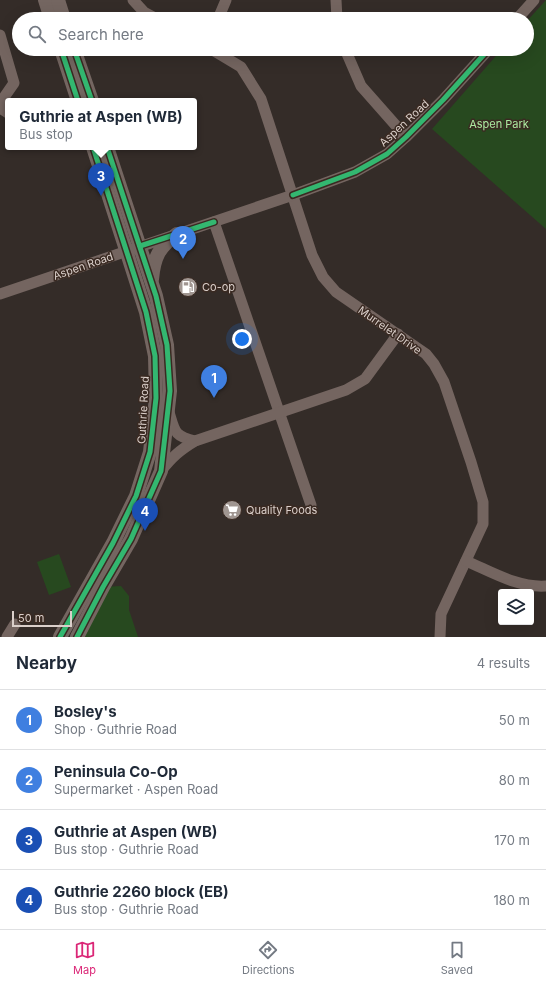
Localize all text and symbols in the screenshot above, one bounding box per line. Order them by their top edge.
search box [12,12,534,56]
icon: search [26,23,48,45]
text: Search here [58,25,144,44]
street label: Aspen Road [376,97,432,149]
popup [5,98,197,150]
text: Guthrie at Aspen (WB) [19,107,183,126]
park label: Aspen Park [469,117,529,131]
text: Bus stop [19,126,73,142]
pin: 3 [88,163,114,196]
pin: 2 [170,226,196,259]
street label: Aspen Road [51,249,115,283]
fuel station icon: Co-op [177,276,199,298]
place label: Co-op [202,280,235,294]
street label: Murrelet Drive [356,303,424,357]
your location [232,329,252,349]
pin: 1 [201,365,227,398]
street label: Guthrie Road [134,376,152,444]
pin: 4 [132,498,158,531]
supermarket icon: Quality Foods [221,499,243,521]
place label: Quality Foods [246,503,317,517]
map controls [498,589,534,625]
button: layers [498,589,534,625]
scale bar [12,609,72,628]
text: 50 m [18,611,44,625]
text: Nearby [16,653,77,673]
text: 4 results [477,655,530,671]
text: Bosley's [54,702,117,721]
text: 1 [26,712,32,728]
text: 50 m [499,712,530,728]
text: Shop · Guthrie Road [54,721,177,737]
text: Peninsula Co-Op [54,762,178,781]
text: 2 [25,772,33,788]
text: 80 m [499,772,530,788]
text: Supermarket · Aspen Road [54,781,218,797]
text: Guthrie at Aspen (WB) [54,822,218,841]
text: 3 [25,832,33,848]
text: 170 m [494,832,530,848]
text: Bus stop · Guthrie Road [54,841,199,857]
text: Guthrie 2260 block (EB) [54,882,229,901]
text: 4 [25,892,33,908]
text: 180 m [493,892,530,908]
text: Bus stop · Guthrie Road [54,901,199,917]
tab: Map [73,939,96,977]
tab: Directions [242,939,295,977]
tab: Saved [441,939,473,977]

